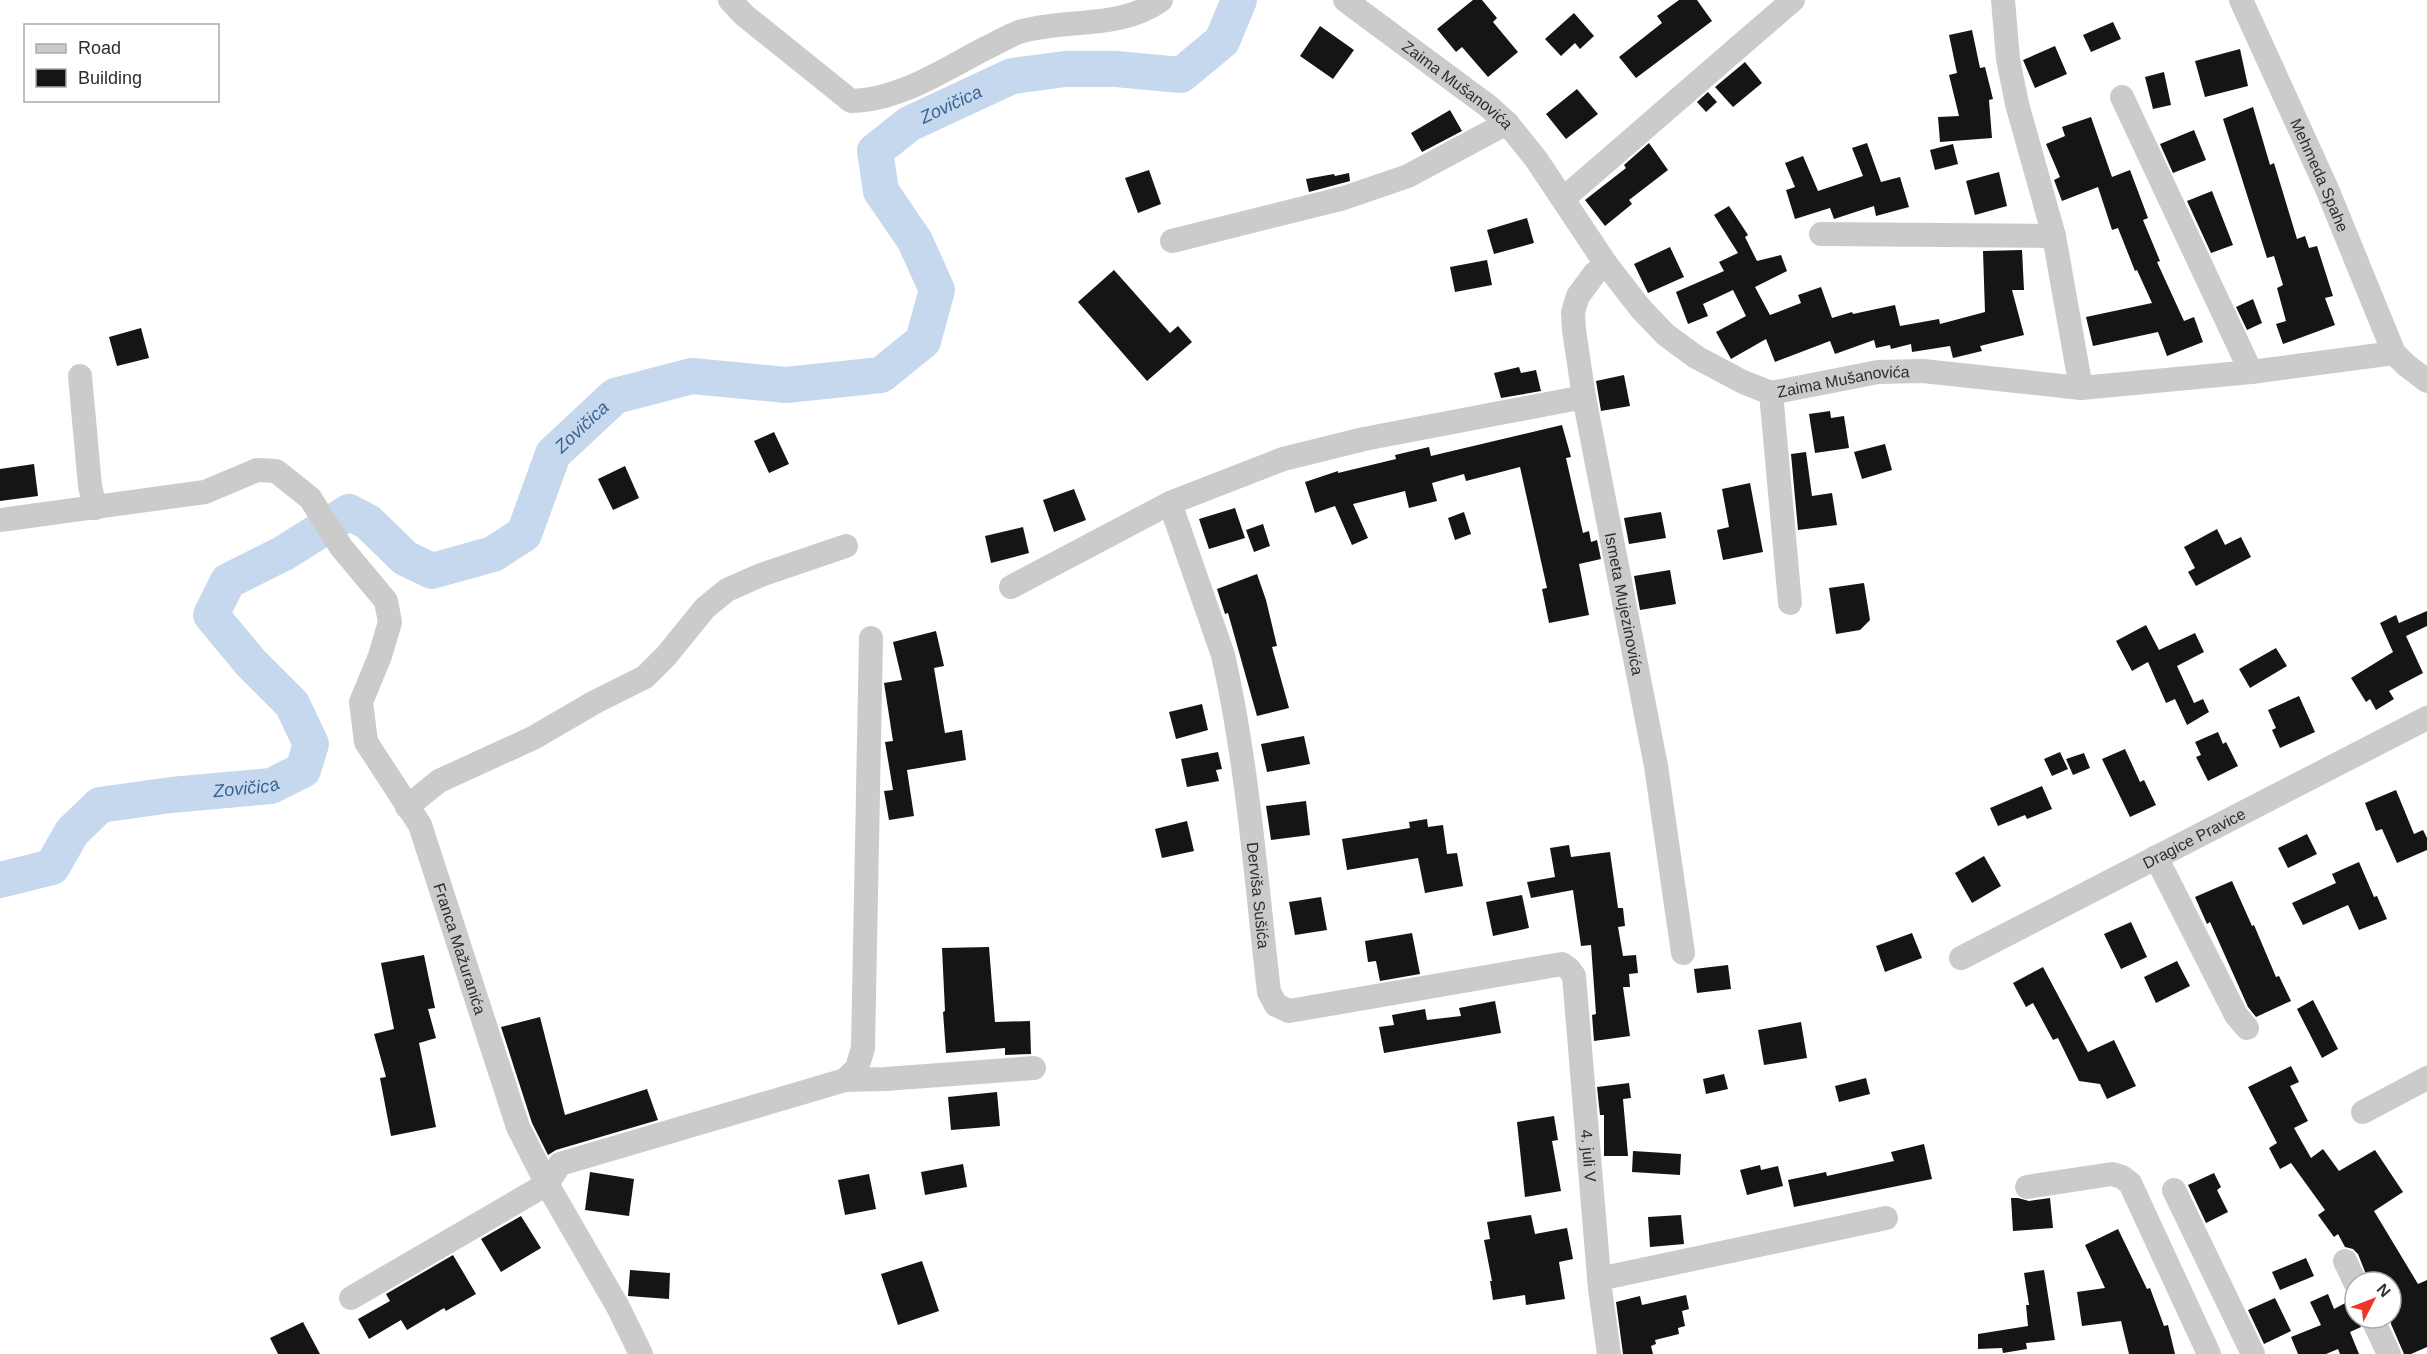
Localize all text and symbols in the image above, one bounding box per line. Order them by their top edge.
legend [24,24,219,102]
street label: Zaima Mušanovića [1399,37,1517,132]
text: Road [78,38,121,58]
text: Building [78,68,142,88]
water label: Zovičica [916,82,985,128]
street label: Mehmeda Spahe [2288,116,2352,234]
street label: Zaima Mušanovića [1776,363,1910,400]
water label: Zovičica [550,397,613,458]
street label: Ismeta Mujezinovića [1602,531,1647,677]
water label: Zovičica [211,773,283,801]
street label: Dragice Pravice [2140,805,2248,871]
street label: Derviša Sušića [1244,841,1273,949]
street label: Franca Mažuranića [431,881,489,1017]
street label: 4. juli V [1578,1129,1600,1183]
north arrow [2343,1270,2403,1330]
text: N [2374,1280,2394,1300]

